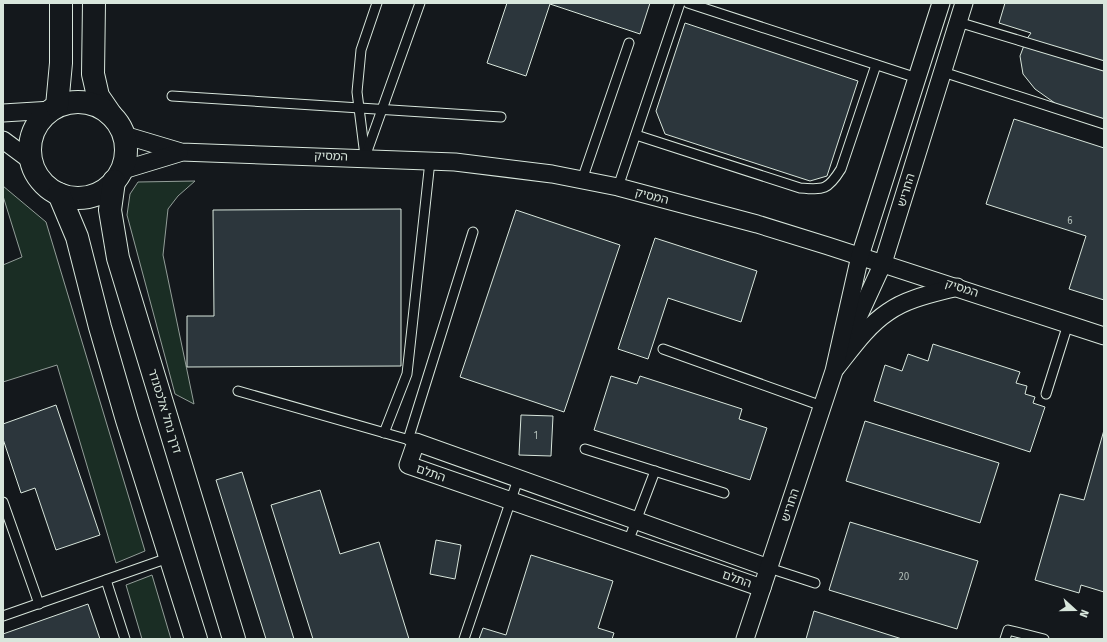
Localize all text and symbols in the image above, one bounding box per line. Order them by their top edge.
street label: המסיק [314,148,348,164]
street label: החריש [894,172,918,208]
street label: המסיק [634,185,670,207]
house number: 6 [1067,215,1073,227]
street label: המסיק [944,276,980,300]
street label: דרך נחל אלכסנדר [145,367,185,456]
house number: 1 [534,430,538,442]
street label: התלם [414,461,448,485]
street label: החריש [778,487,802,523]
street label: התלם [720,567,754,591]
house number: 20 [899,571,910,583]
north arrow [1055,590,1095,630]
text: N [1076,608,1091,619]

